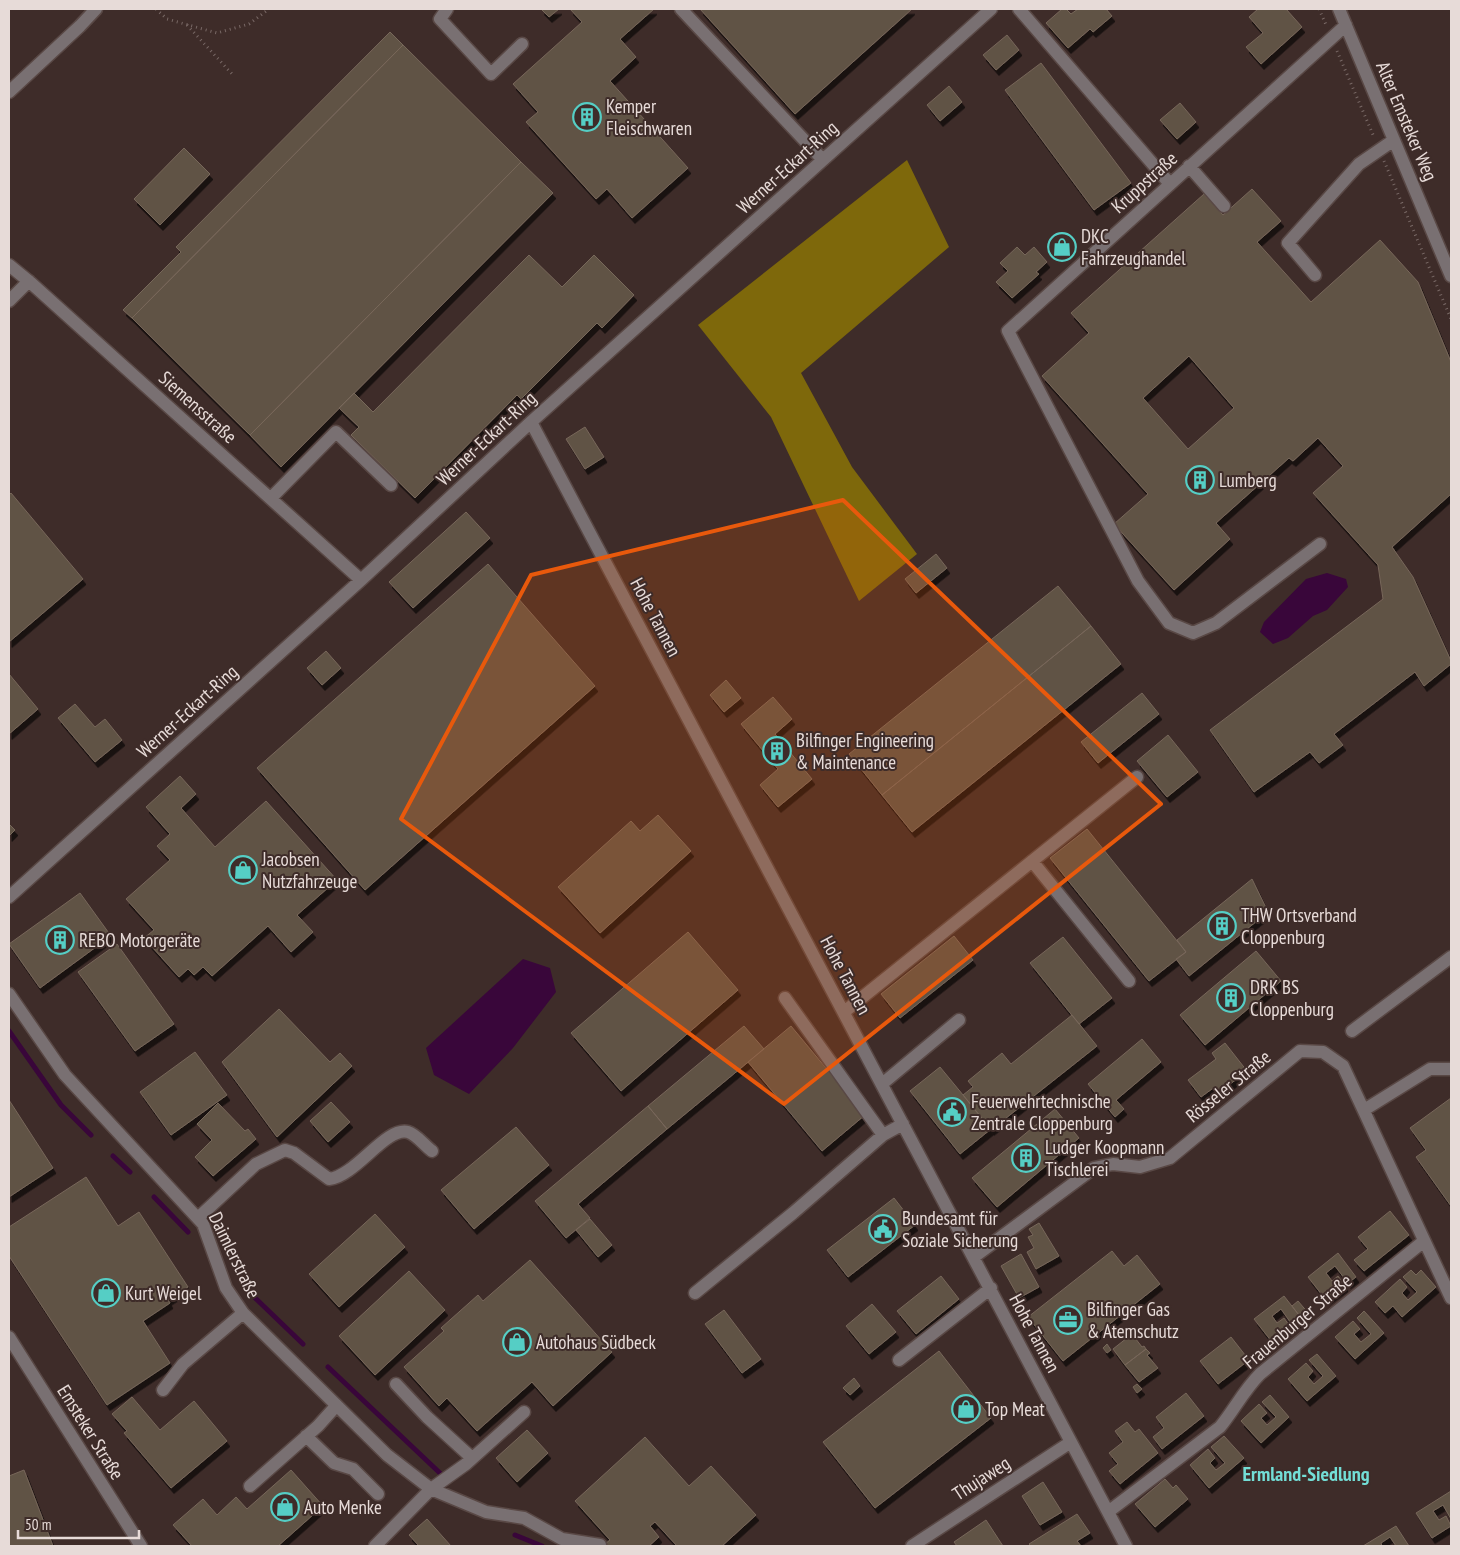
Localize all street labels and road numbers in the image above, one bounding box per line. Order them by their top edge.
street label: Alter Emsteker Weg [1371,58,1443,184]
street label: Werner-Eckart-Ring [732,115,842,219]
street label: Kruppstraße [1106,146,1182,218]
street label: Siemensstraße [154,366,242,448]
street label: Werner-Eckart-Ring [431,386,541,490]
street label: Hohe Tannen [625,574,687,660]
street label: Werner-Eckart-Ring [132,659,242,763]
street label: Hohe Tannen [815,932,877,1018]
street label: Rösseler Straße [1181,1044,1275,1127]
street label: Daimlerstraße [204,1208,266,1302]
street label: Frauenburger Straße [1237,1268,1357,1374]
street label: Hohe Tannen [1004,1290,1066,1376]
street label: Emsteker Straße [52,1380,130,1484]
street label: Thujaweg [948,1451,1014,1505]

